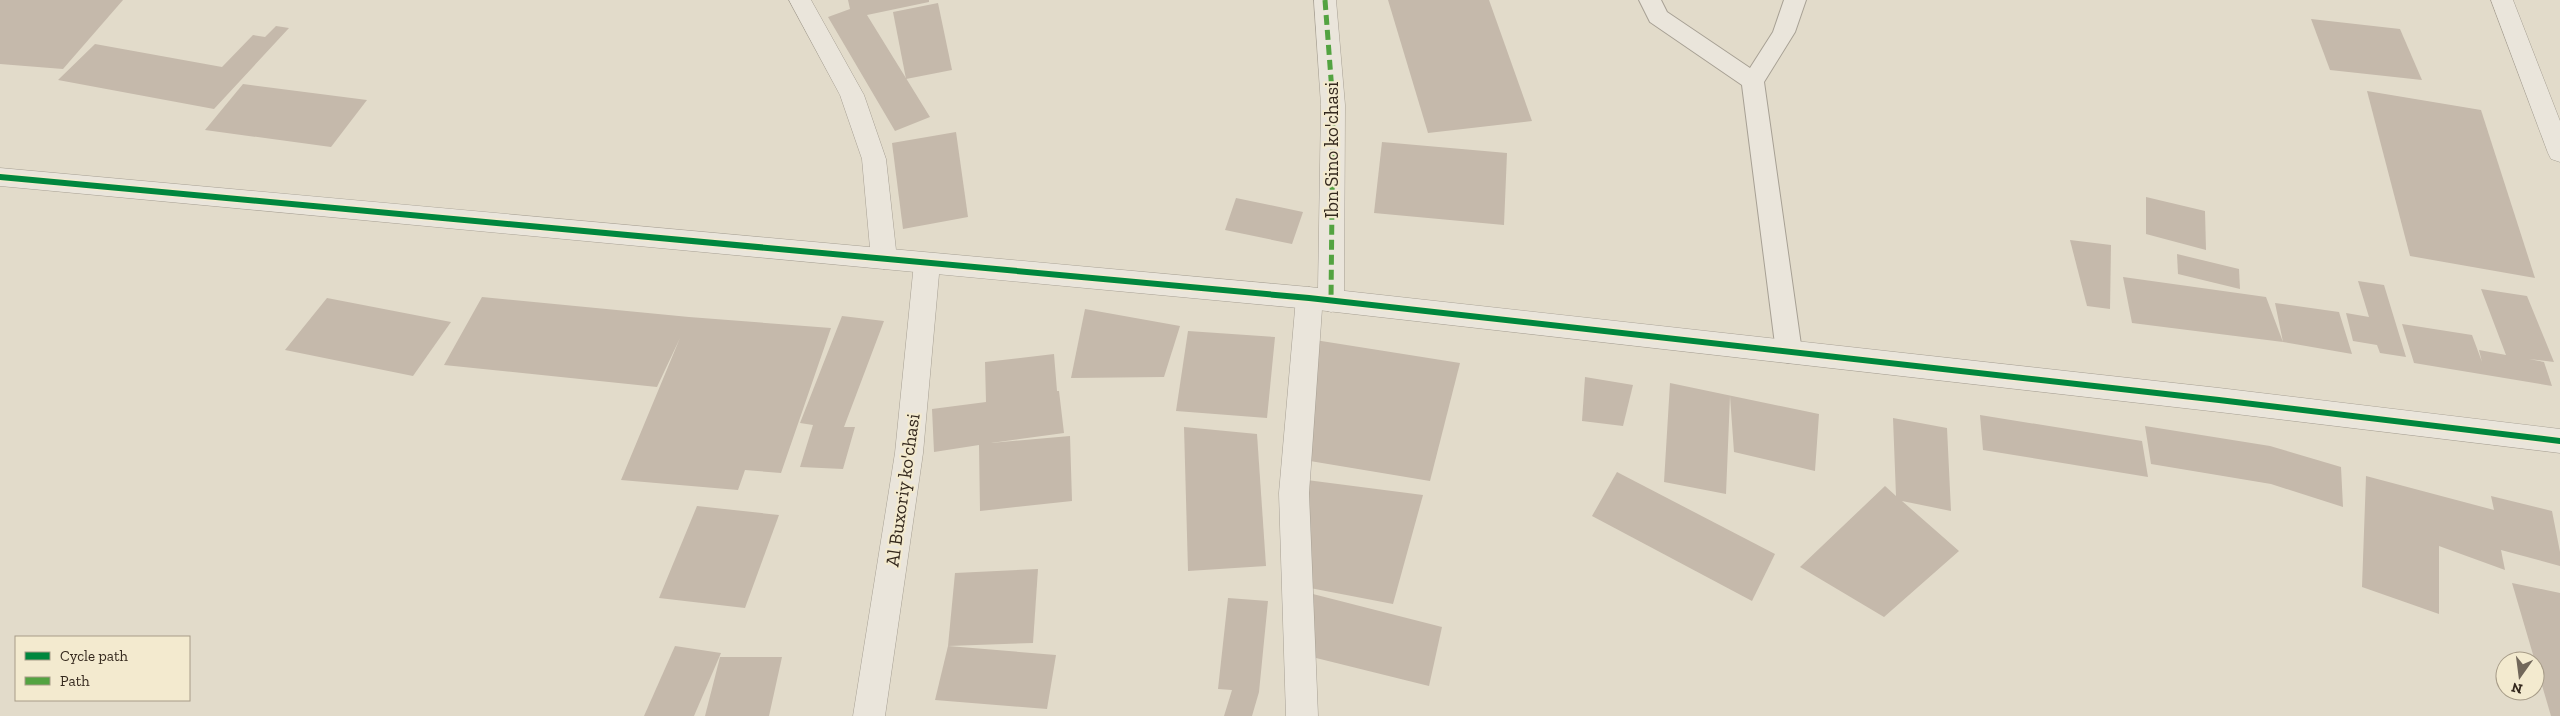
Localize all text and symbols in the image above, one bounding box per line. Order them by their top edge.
street label: Ibn Sino ko'chasi [1320,82,1343,218]
street label: Al Buxoriy ko'chasi [880,412,925,568]
legend [15,636,190,701]
text: Cycle path [60,647,129,665]
north arrow [2495,651,2545,701]
text: Path [60,672,90,690]
text: N [2509,679,2524,698]

